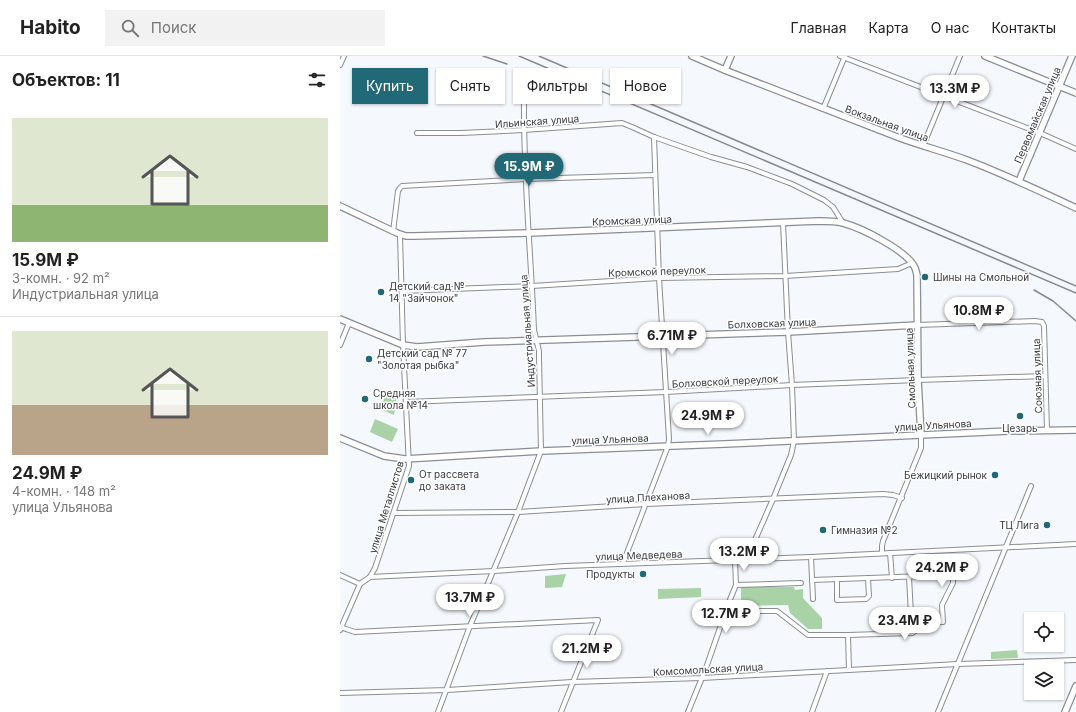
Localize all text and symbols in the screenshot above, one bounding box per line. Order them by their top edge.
search box [105,10,385,46]
text: Habito [20,16,81,39]
icon: search [119,17,141,39]
text: Поиск [151,18,197,37]
text: Главная [791,19,846,36]
text: Карта [868,19,909,36]
text: О нас [931,19,969,36]
text: Контакты [991,19,1056,36]
street label: Первомайская улица [1011,65,1063,165]
chip: Купить [352,68,428,104]
chip: Снять [436,68,505,104]
chip: Фильтры [513,68,602,104]
chip: Новое [610,68,681,104]
icon: filters [306,69,328,91]
text: Объектов: 11 [12,70,120,90]
pin: 13.3M ₽ [918,75,992,109]
text: 13.3M ₽ [930,80,981,96]
street label: Вокзальная улица [844,102,930,144]
street label: Ильинская улица [495,112,579,130]
icon: home [134,144,206,216]
pin: 15.9M ₽ [492,153,566,187]
text: 15.9M ₽ [503,158,555,174]
street label: Кромская улица [592,213,672,227]
text: 15.9M ₽ [12,250,79,270]
street label: Кромской переулок [608,263,707,279]
text: 3-комн. · 92 m² [12,270,110,286]
place label: Шины на Смольной [933,271,1029,283]
marker: Шины на Смольной [920,272,930,282]
street label: Индустриальная улица [517,274,537,388]
place label: Детский сад № 14 "Зайчонок" [389,280,465,304]
text: Индустриальная улица [12,286,159,302]
marker: Детский сад № 14 "Зайчонок" [376,287,386,297]
pin: 10.8M ₽ [942,297,1016,331]
text: 10.8M ₽ [953,302,1005,318]
street label: Болховская улица [728,315,816,331]
pin: 6.71M ₽ [635,322,709,356]
text: 6.71M ₽ [647,327,697,343]
street label: Смольная улица [903,327,917,409]
street label: Союзная улица [1030,338,1044,414]
place label: Детский сад № 77 "Золотая рыбка" [377,347,467,371]
marker: Детский сад № 77 "Золотая рыбка" [364,354,374,364]
icon: home [134,357,206,429]
street label: Болховской переулок [671,372,779,390]
place label: Средняя школа №14 [373,387,428,411]
marker: Средняя школа №14 [360,394,370,404]
pin: 24.9M ₽ [671,402,745,436]
text: 24.9M ₽ [681,407,735,423]
marker: Цезарь [1015,411,1025,421]
street label: улица Ульянова [894,417,972,433]
place label: Цезарь [1002,422,1038,434]
street label: улица Ульянова [571,432,649,446]
street label: улица Металлистов [366,459,406,554]
text: 24.9M ₽ [12,463,82,483]
place label: От рассвета до заката [419,468,479,492]
place label: Бежицкий рынок [904,469,988,481]
marker: Бежицкий рынок [990,470,1000,480]
marker: От рассвета до заката [406,475,416,485]
text: 4-комн. · 148 m² [12,483,116,499]
street label: улица Плеханова [606,489,690,505]
text: улица Ульянова [12,499,113,515]
place label: ТЦ Лига [999,519,1039,531]
marker: ТЦ Лига [1042,520,1052,530]
place label: Гимназия №2 [831,524,898,536]
marker: Гимназия №2 [818,525,828,535]
pin: 13.2M ₽ [707,538,781,572]
text: 13.2M ₽ [718,543,770,559]
street label: улица Медведева [595,547,683,563]
pin: 24.2M ₽ [905,554,979,588]
text: 24.2M ₽ [915,559,969,575]
place label: Продукты [586,568,635,580]
marker: Продукты [638,569,648,579]
pin: 13.7M ₽ [433,584,507,618]
text: 13.7M ₽ [445,589,495,605]
pin: 12.7M ₽ [689,600,763,634]
text: 12.7M ₽ [701,605,751,621]
pin: 23.4M ₽ [868,607,942,641]
text: 23.4M ₽ [878,612,932,628]
map controls [1024,612,1064,700]
button: locate [1024,612,1064,652]
pin: 21.2M ₽ [550,635,624,669]
text: 21.2M ₽ [561,640,613,656]
street label: Комсомольская улица [653,660,763,678]
button: layers [1024,660,1064,700]

